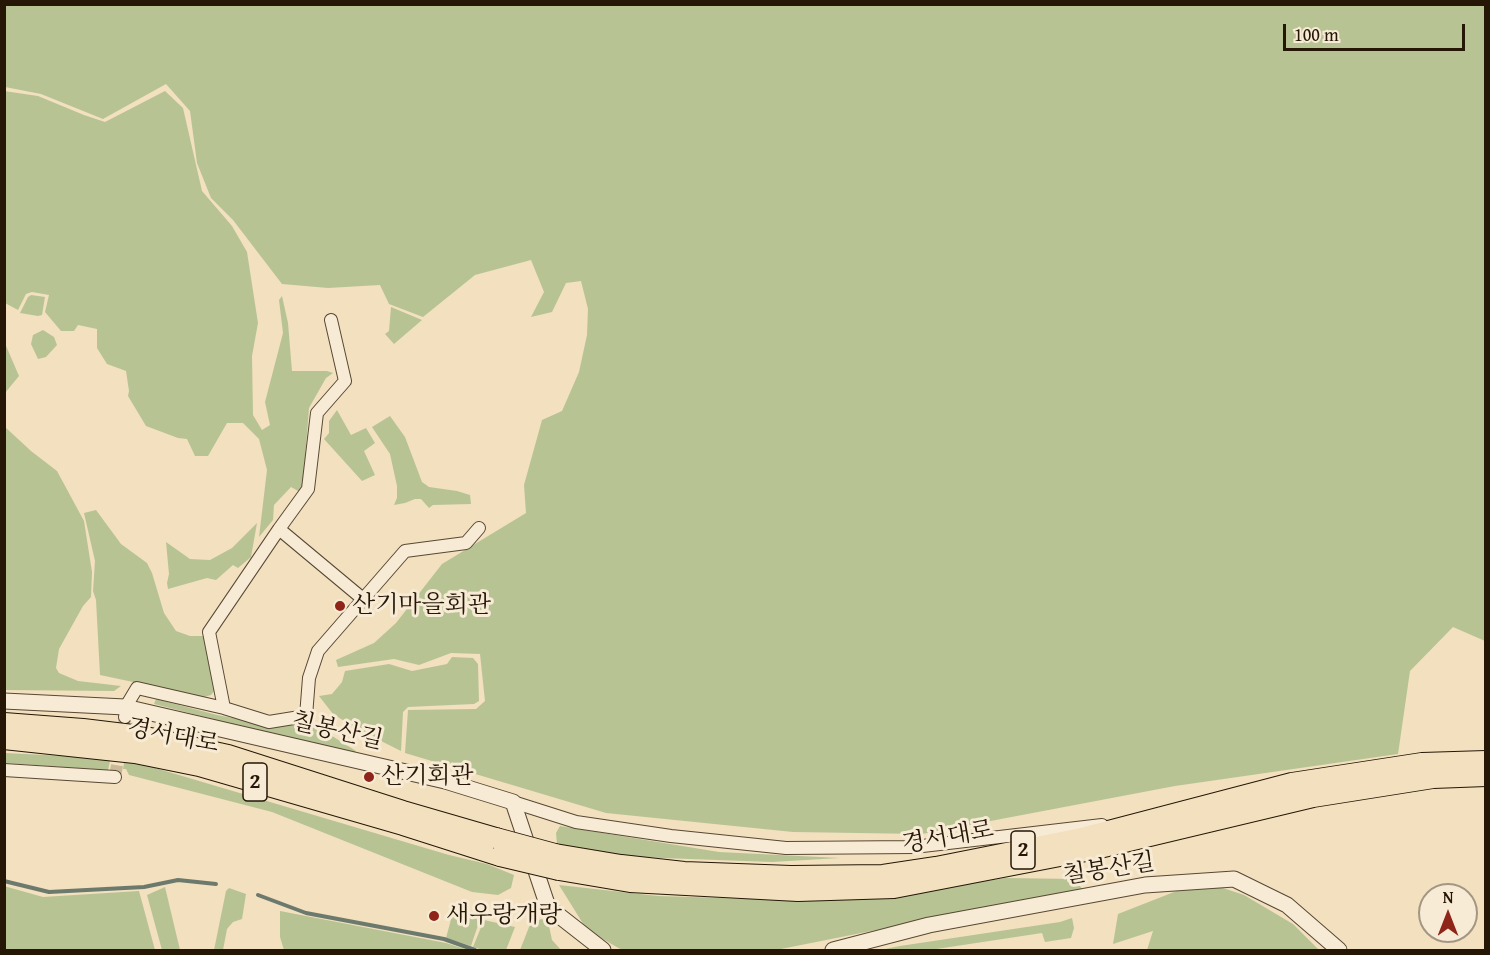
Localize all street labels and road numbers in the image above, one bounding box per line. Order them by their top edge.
street label: 칠봉산길 [289,708,385,756]
street label: 경서대로 [125,714,221,760]
road number: 2 [243,763,267,801]
street label: 경서대로 [900,816,996,860]
road number: 2 [1011,831,1035,869]
street label: 칠봉산길 [1061,849,1157,891]

